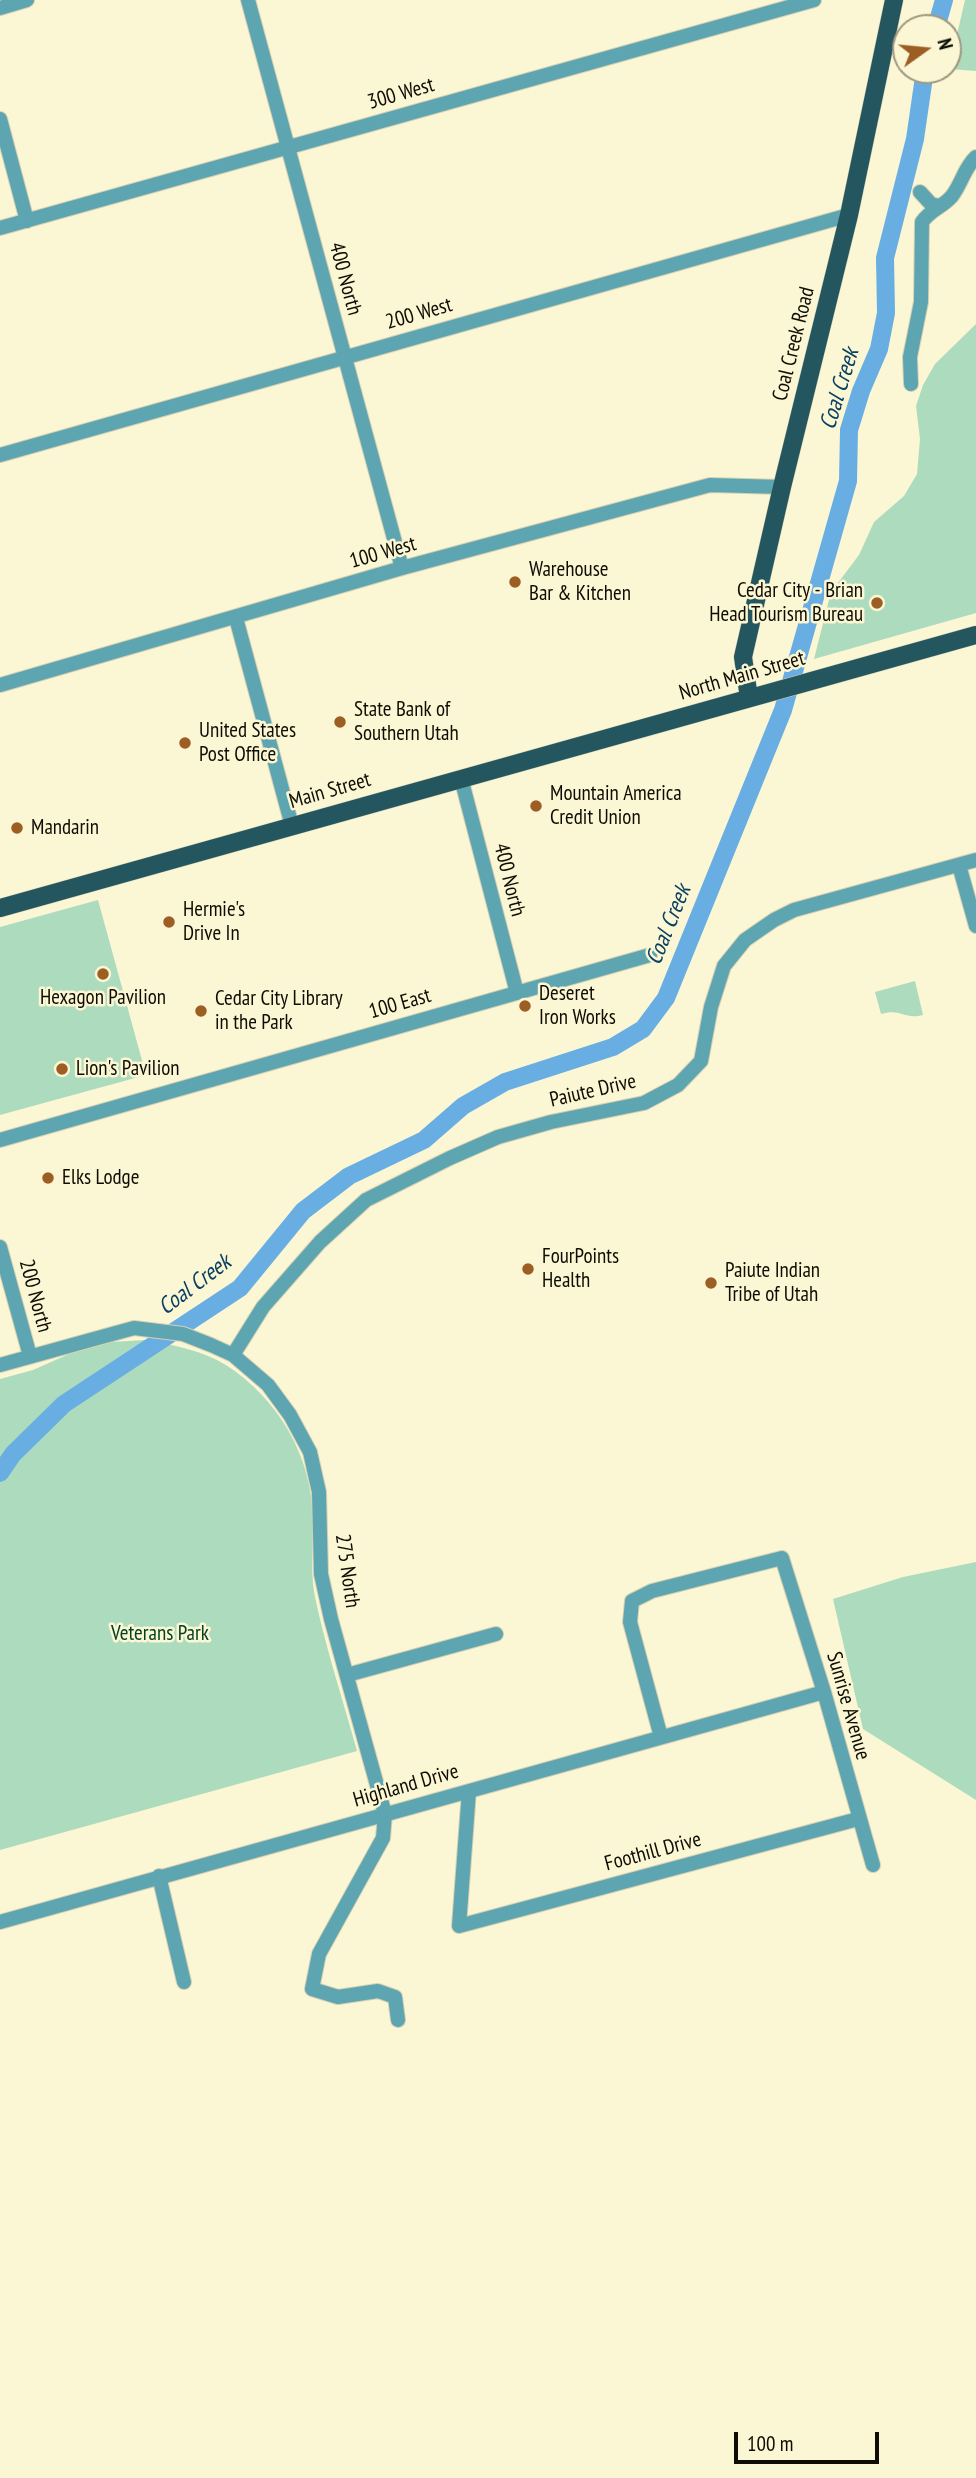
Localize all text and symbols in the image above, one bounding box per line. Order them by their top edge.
north arrow [892,14,962,84]
text: N [932,36,958,52]
street label: 300 West [365,73,437,115]
street label: 400 North [323,240,367,318]
street label: Coal Creek Road [768,284,820,404]
street label: 200 West [383,293,455,335]
water label: Coal Creek [815,345,865,433]
street label: 100 West [347,532,419,574]
place label: Warehouse Bar & Kitchen [529,557,631,607]
marker: Warehouse Bar & Kitchen [507,574,523,590]
place label: Cedar City - Brian Head Tourism Bureau [709,578,863,628]
marker: Cedar City - Brian Head Tourism Bureau [869,595,885,611]
street label: North Main Street [676,646,808,706]
place label: State Bank of Southern Utah [354,697,459,747]
marker: State Bank of Southern Utah [332,714,348,730]
place label: United States Post Office [199,718,296,768]
marker: United States Post Office [177,735,193,751]
street label: Main Street [286,767,374,815]
place label: Mountain America Credit Union [550,781,682,831]
marker: Mountain America Credit Union [528,798,544,814]
place label: Mandarin [31,815,99,841]
marker: Mandarin [9,820,25,836]
street label: 400 North [488,841,530,919]
water label: Coal Creek [641,881,697,969]
place label: Hermie's Drive In [183,897,245,947]
marker: Hermie's Drive In [161,914,177,930]
marker: Hexagon Pavilion [95,966,111,982]
place label: Deseret Iron Works [539,981,616,1031]
street label: 100 East [366,983,434,1025]
place label: Hexagon Pavilion [40,985,166,1011]
place label: Cedar City Library in the Park [215,986,343,1036]
marker: Deseret Iron Works [517,998,533,1014]
marker: Cedar City Library in the Park [193,1003,209,1019]
place label: Lion's Pavilion [76,1056,180,1082]
marker: Lion's Pavilion [54,1061,70,1077]
street label: Paiute Drive [547,1069,639,1113]
place label: Elks Lodge [62,1165,139,1191]
marker: Elks Lodge [40,1170,56,1186]
place label: FourPoints Health [542,1244,619,1294]
water label: Coal Creek [153,1249,237,1321]
street label: 200 North [13,1257,57,1335]
place label: Paiute Indian Tribe of Utah [725,1258,820,1308]
marker: FourPoints Health [520,1261,536,1277]
marker: Paiute Indian Tribe of Utah [703,1275,719,1291]
street label: 275 North [329,1532,365,1610]
park label: Veterans Park [111,1621,209,1647]
street label: Sunrise Avenue [821,1649,875,1763]
street label: Highland Drive [350,1759,462,1813]
street label: Foothill Drive [602,1827,704,1877]
scale bar [738,2418,883,2462]
text: 100 m [747,2430,793,2457]

